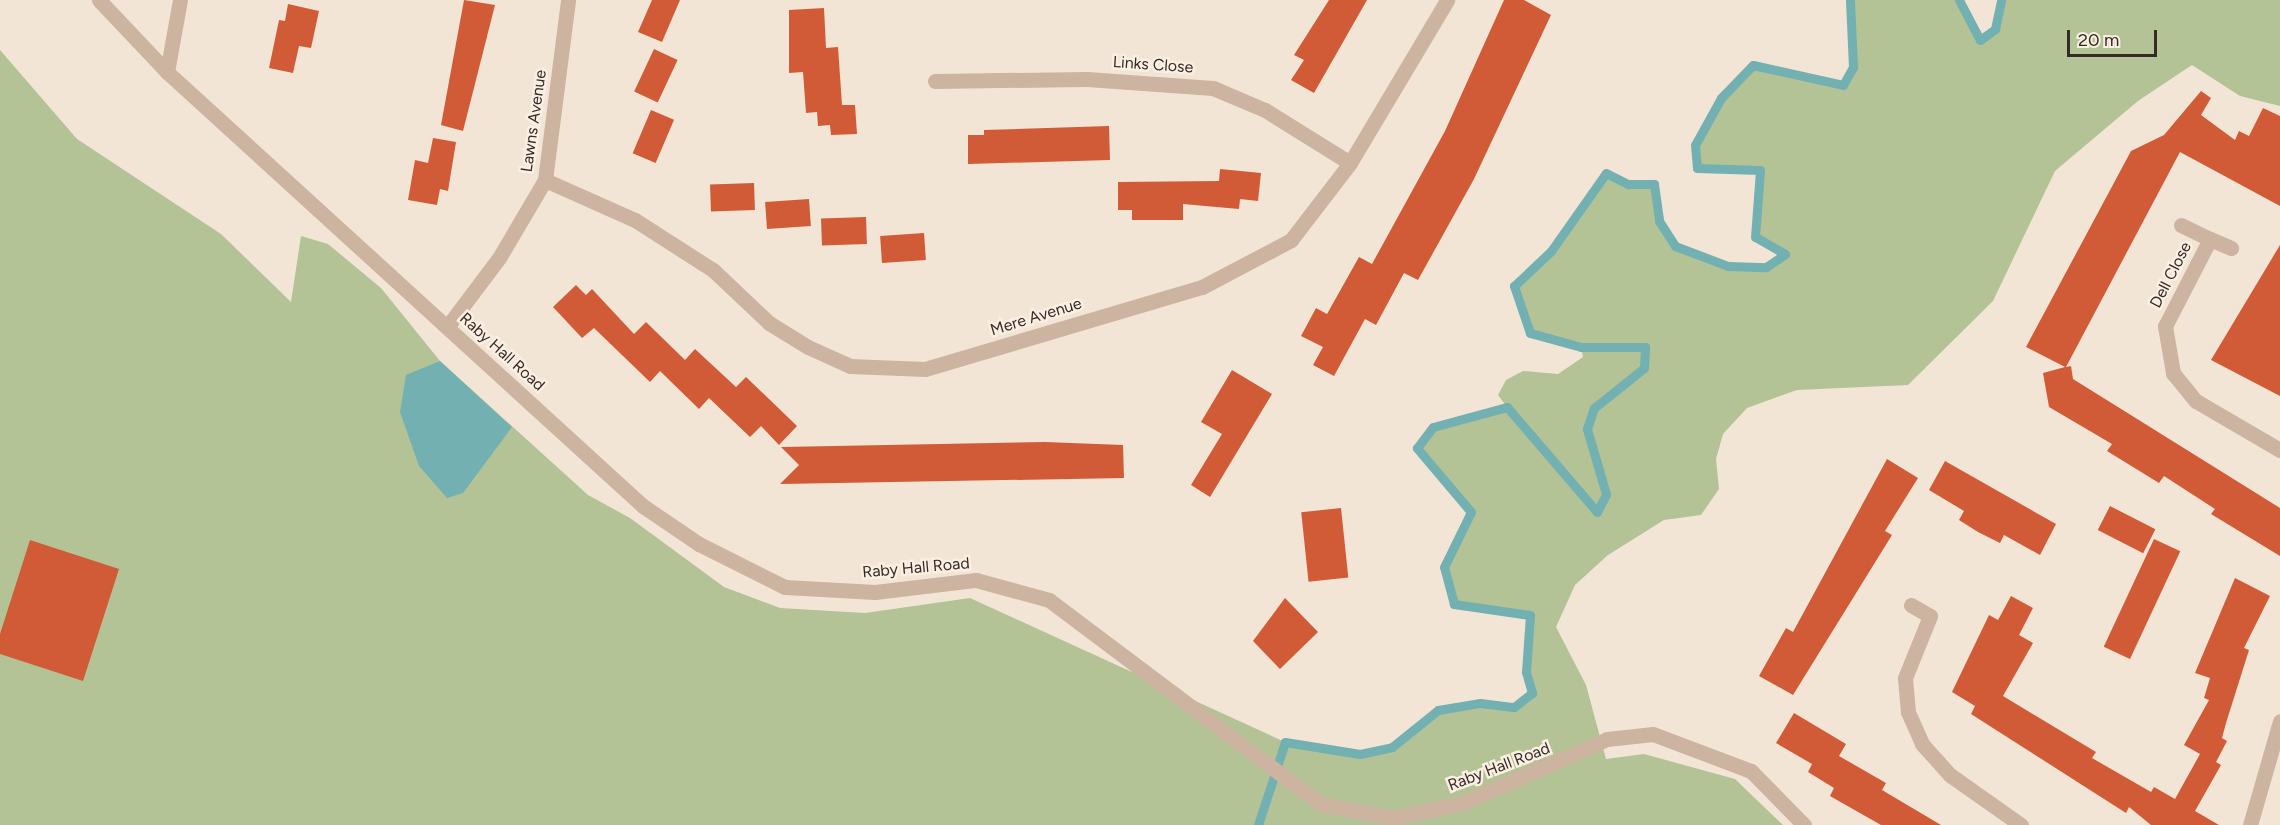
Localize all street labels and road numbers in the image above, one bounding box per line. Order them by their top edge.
street label: Links Close [1112,53,1194,77]
street label: Lawns Avenue [517,68,551,174]
street label: Dell Close [2146,239,2196,311]
street label: Mere Avenue [988,294,1084,340]
street label: Raby Hall Road [456,309,548,395]
street label: Raby Hall Road [862,554,970,582]
street label: Raby Hall Road [1445,739,1553,795]

